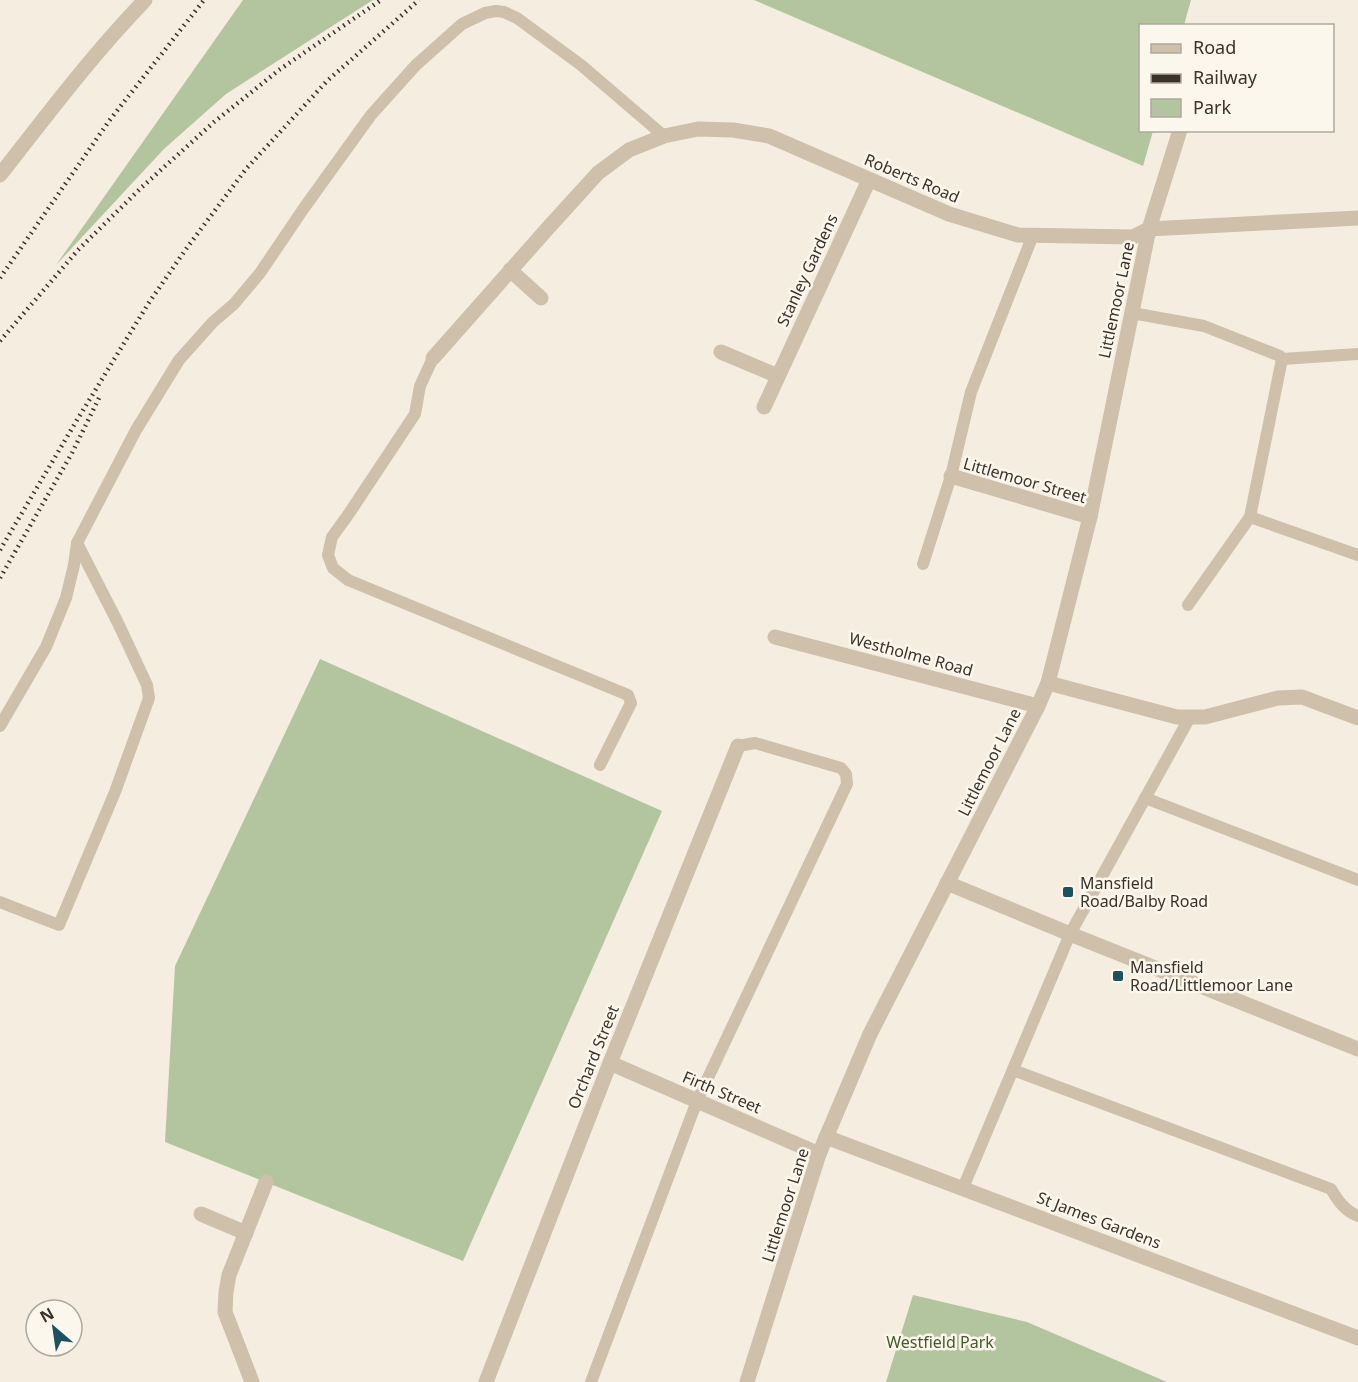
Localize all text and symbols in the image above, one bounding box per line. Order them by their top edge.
legend [1139,24,1334,132]
text: Road [1193,35,1236,59]
text: Railway [1193,65,1258,89]
text: Park [1193,95,1231,119]
street label: Roberts Road [861,148,963,208]
street label: Stanley Gardens [771,210,843,330]
street label: Littlemoor Lane [1093,240,1139,360]
street label: Littlemoor Street [961,452,1089,508]
street label: Westholme Road [847,627,975,681]
street label: Littlemoor Lane [952,704,1026,820]
place label: Mansfield Road/Balby Road [1080,872,1208,912]
marker: Mansfield Road/Balby Road [1061,885,1075,899]
place label: Mansfield Road/Littlemoor Lane [1130,956,1293,996]
marker: Mansfield Road/Littlemoor Lane [1111,969,1125,983]
street label: Orchard Street [562,1002,624,1112]
street label: Firth Street [679,1066,765,1119]
street label: Littlemoor Lane [756,1145,814,1265]
street label: St James Gardens [1034,1186,1164,1254]
north arrow [24,1298,84,1358]
text: N [36,1302,58,1328]
park label: Westfield Park [886,1331,994,1353]

